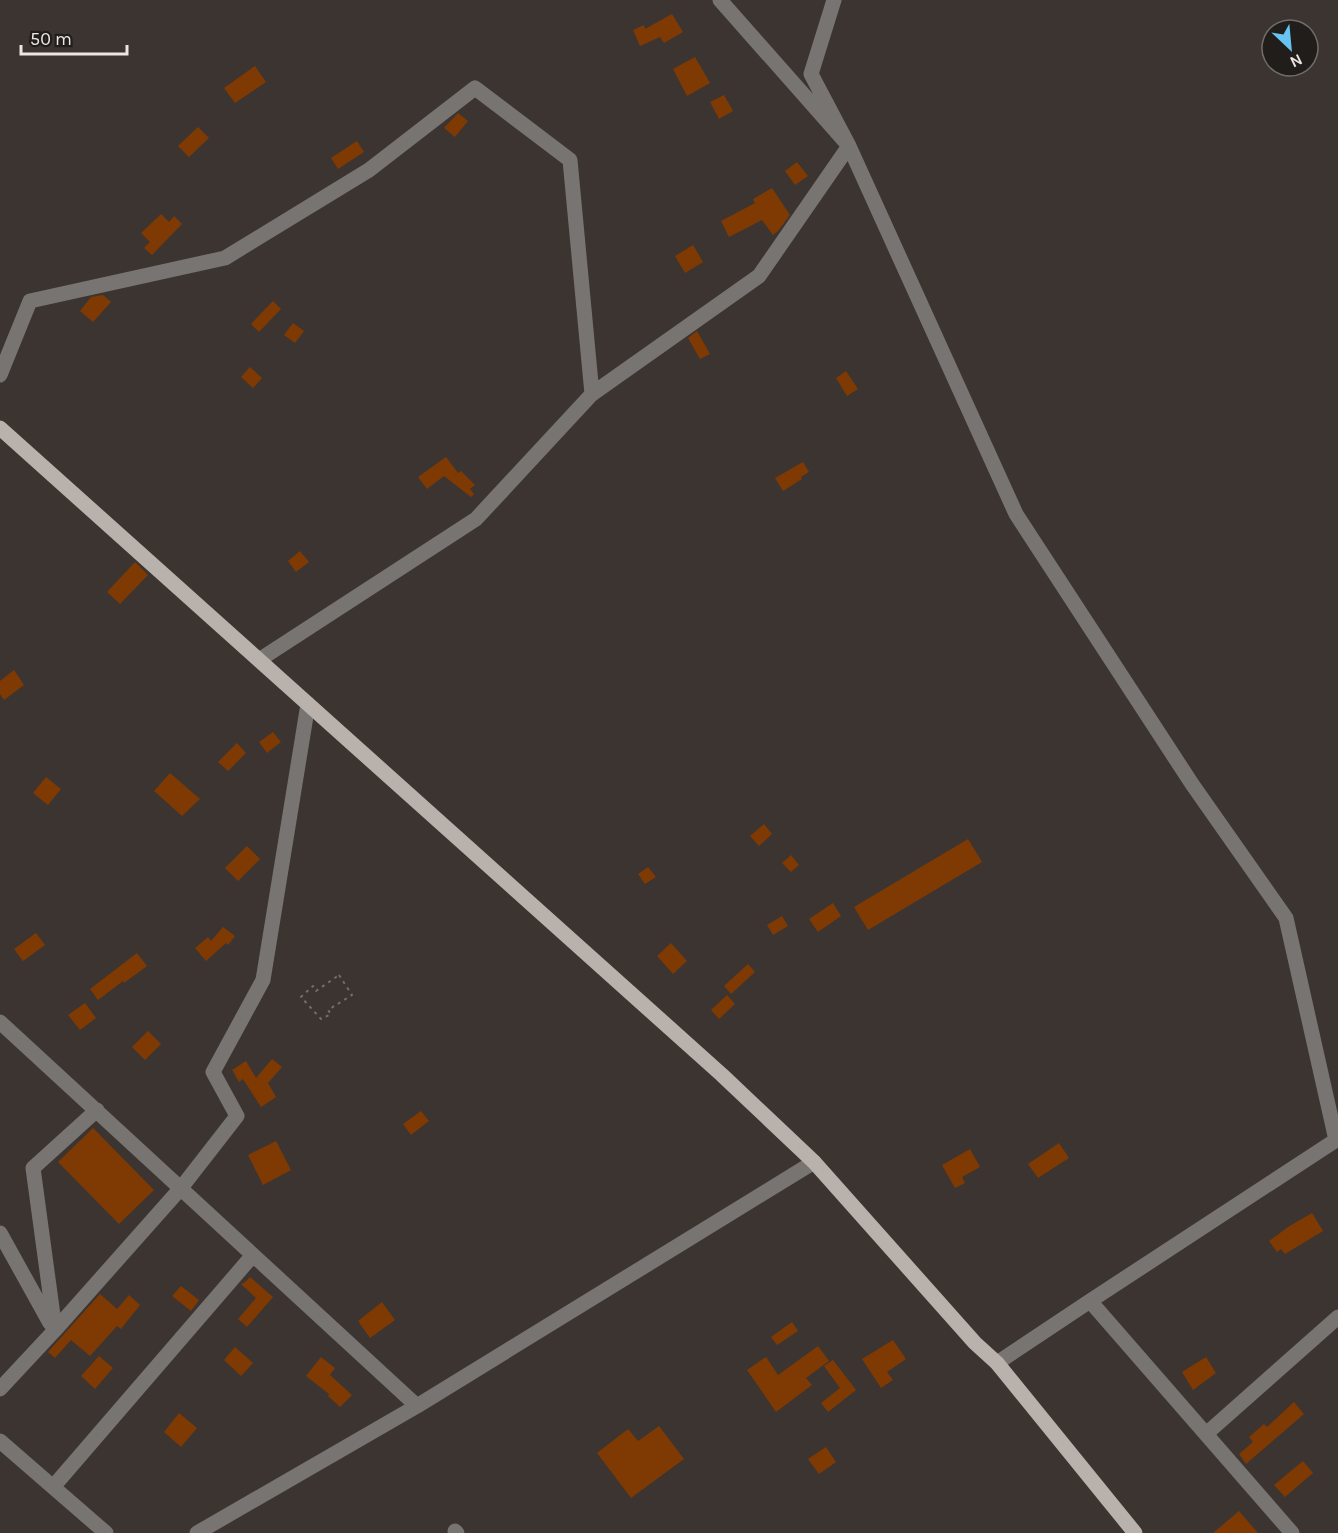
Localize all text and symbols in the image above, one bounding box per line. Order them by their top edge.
scale bar [21,18,128,56]
north arrow [1260,18,1320,78]
text: 50 m [30,28,72,50]
text: N [1287,50,1306,72]

